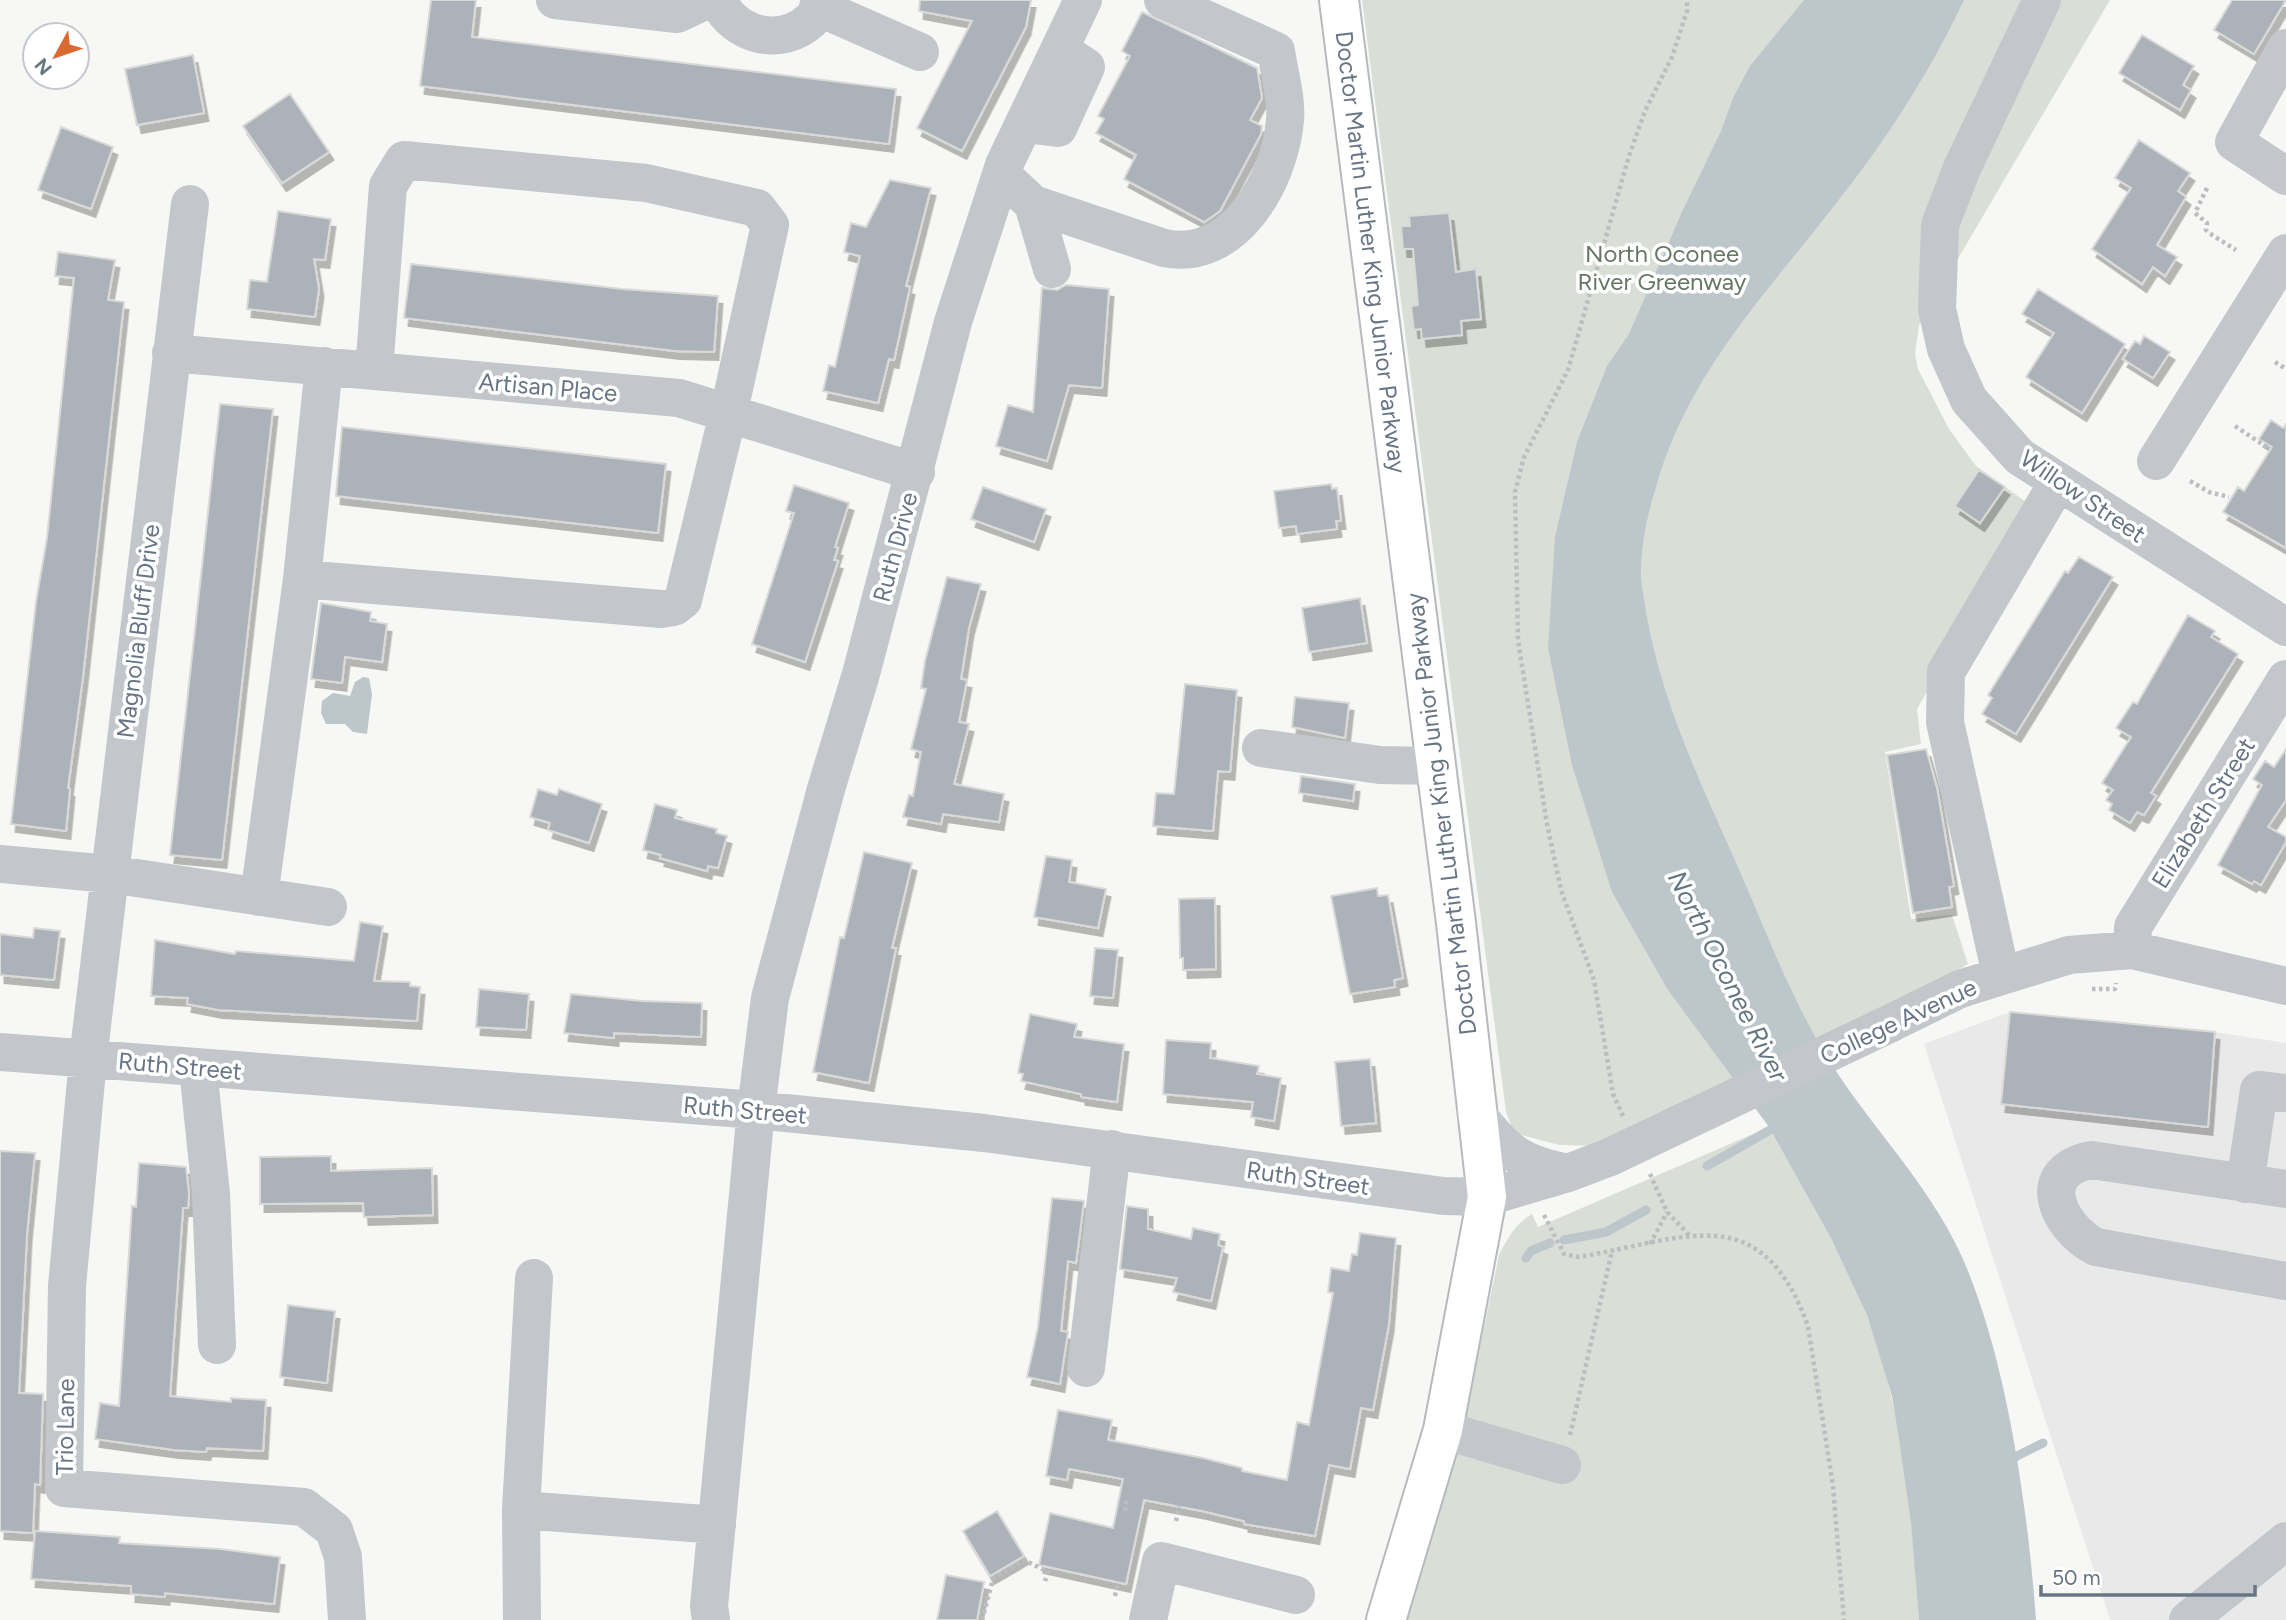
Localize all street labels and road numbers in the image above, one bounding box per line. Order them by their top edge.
street label: Doctor Martin Luther King Junior Parkway [1329,29,1413,475]
street label: Artisan Place [477,366,619,408]
street label: Willow Street [2015,444,2151,548]
street label: Ruth Drive [866,489,924,605]
street label: Magnolia Bluff Drive [110,522,166,740]
street label: Doctor Martin Luther King Junior Parkway [1399,591,1483,1037]
street label: Elizabeth Street [2145,732,2261,894]
street label: College Avenue [1815,972,1981,1070]
street label: Ruth Street [117,1046,243,1086]
street label: Ruth Street [682,1090,808,1130]
street label: Ruth Street [1245,1155,1371,1201]
street label: Trio Lane [50,1378,80,1476]

